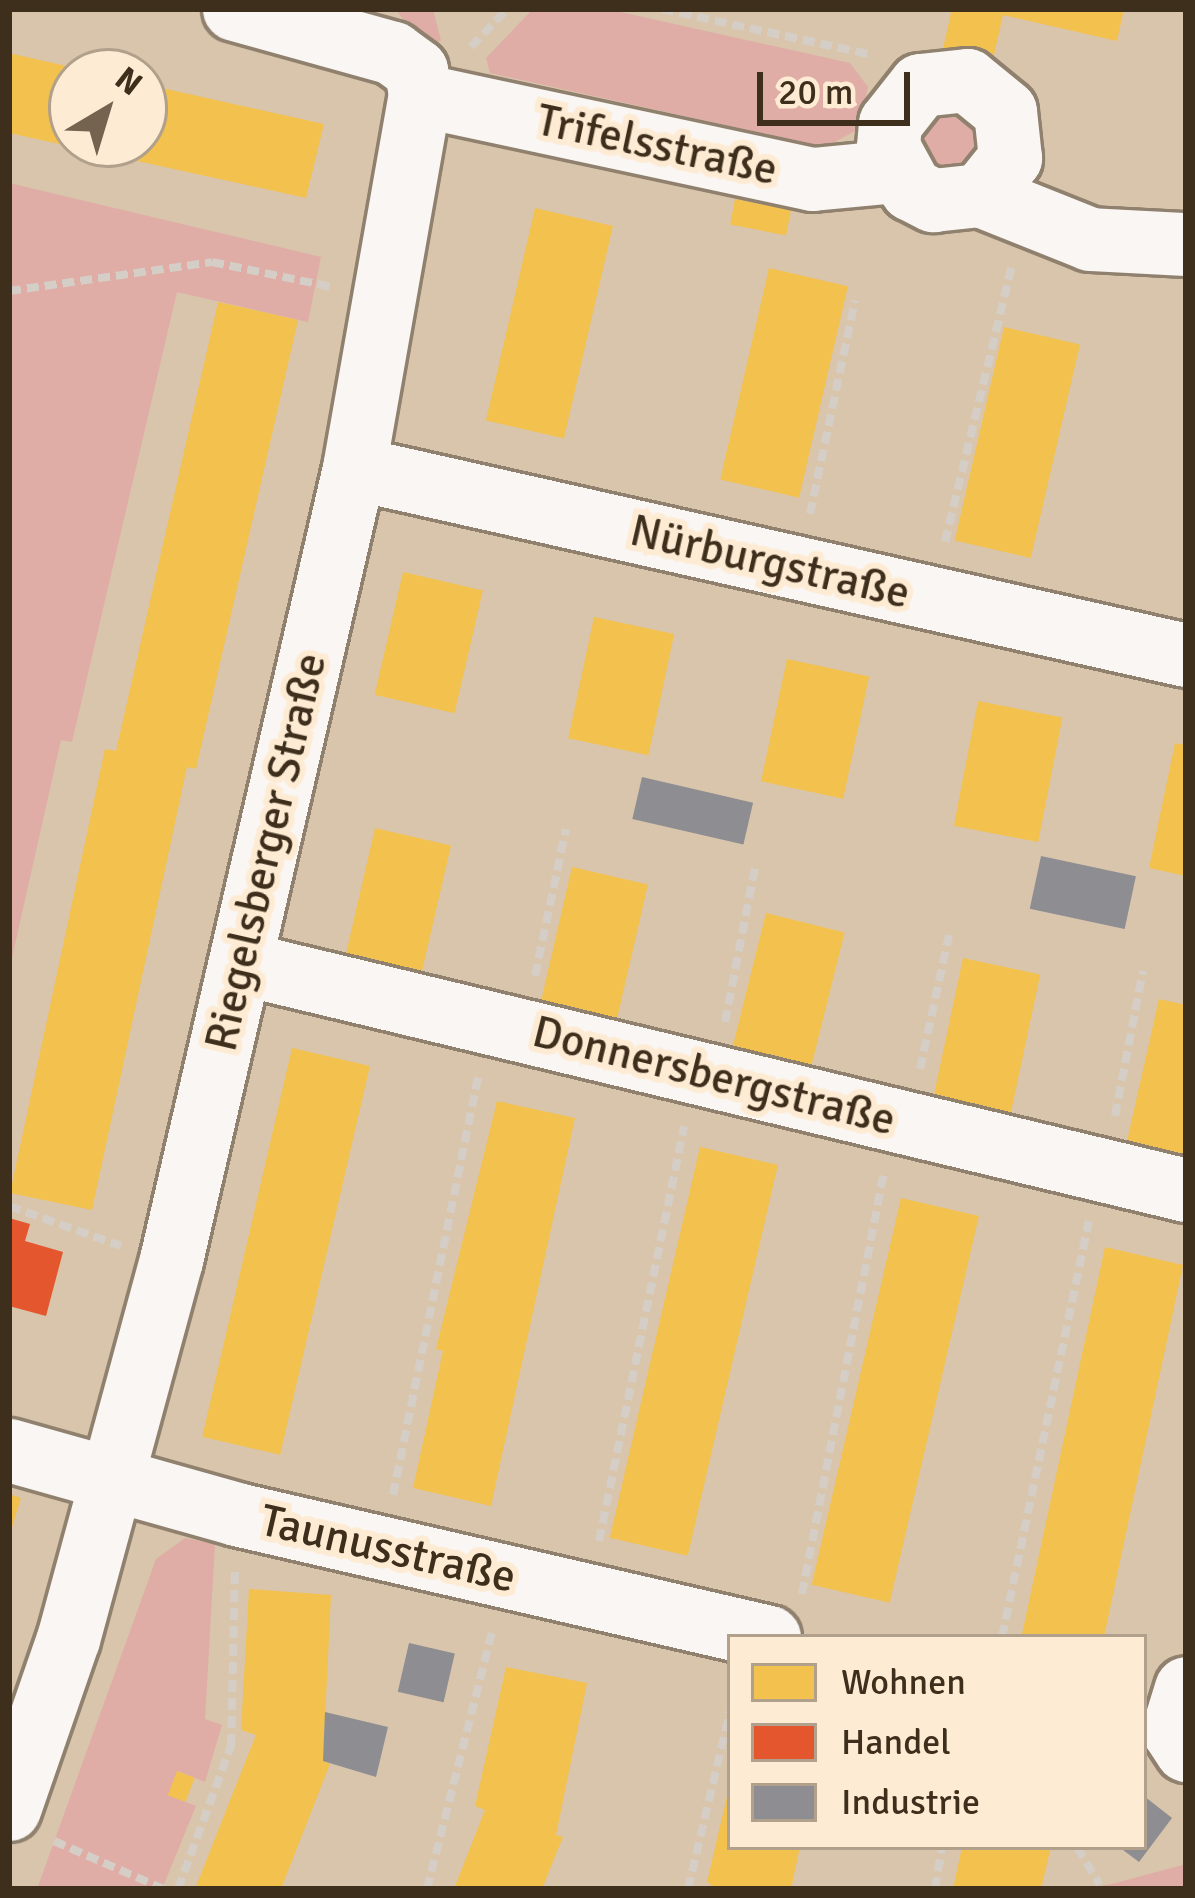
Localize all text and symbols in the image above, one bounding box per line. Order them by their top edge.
north arrow [48,48,168,168]
scale bar [763,48,916,122]
text: N [107,58,150,105]
text: 20 m [778,70,854,115]
street label: Trifelsstraße [532,93,782,197]
street label: Nürburgstraße [625,504,915,620]
street label: Riegelsberger Straße [194,648,338,1056]
street label: Donnersbergstraße [527,1005,901,1147]
street label: Taunusstraße [255,1493,521,1605]
legend [727,1634,1147,1850]
text: Wohnen [841,1660,966,1705]
text: Handel [841,1720,951,1765]
text: Industrie [841,1780,980,1825]

